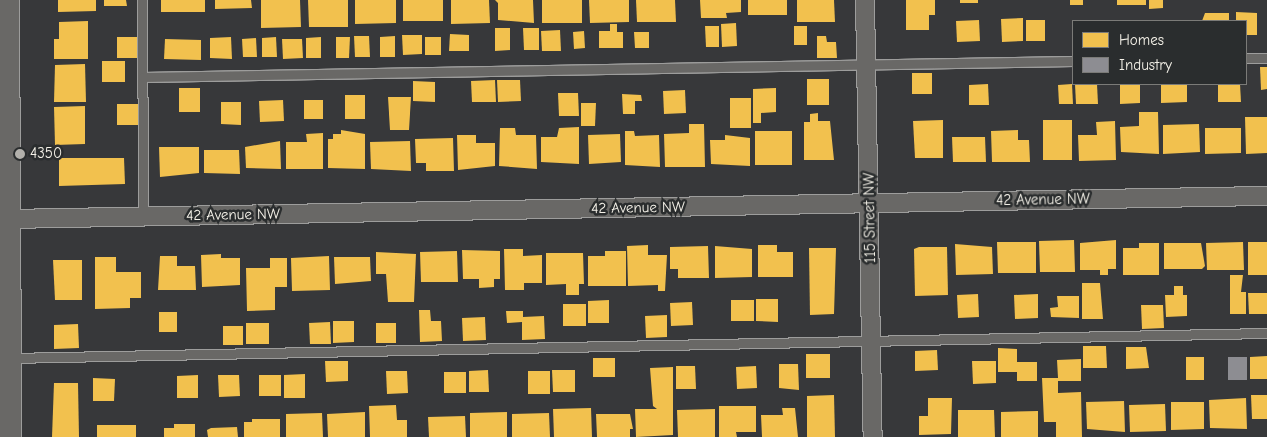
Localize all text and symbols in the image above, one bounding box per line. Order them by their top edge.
legend [1072,20,1247,85]
text: Homes [1119,31,1164,49]
text: Industry [1119,56,1172,74]
place label: 4350 [30,145,62,163]
marker: 4350 [14,148,26,160]
street label: 115 Street NW [860,173,880,263]
street label: 42 Avenue NW [996,190,1090,210]
street label: 42 Avenue NW [591,198,685,218]
street label: 42 Avenue NW [186,205,280,225]

